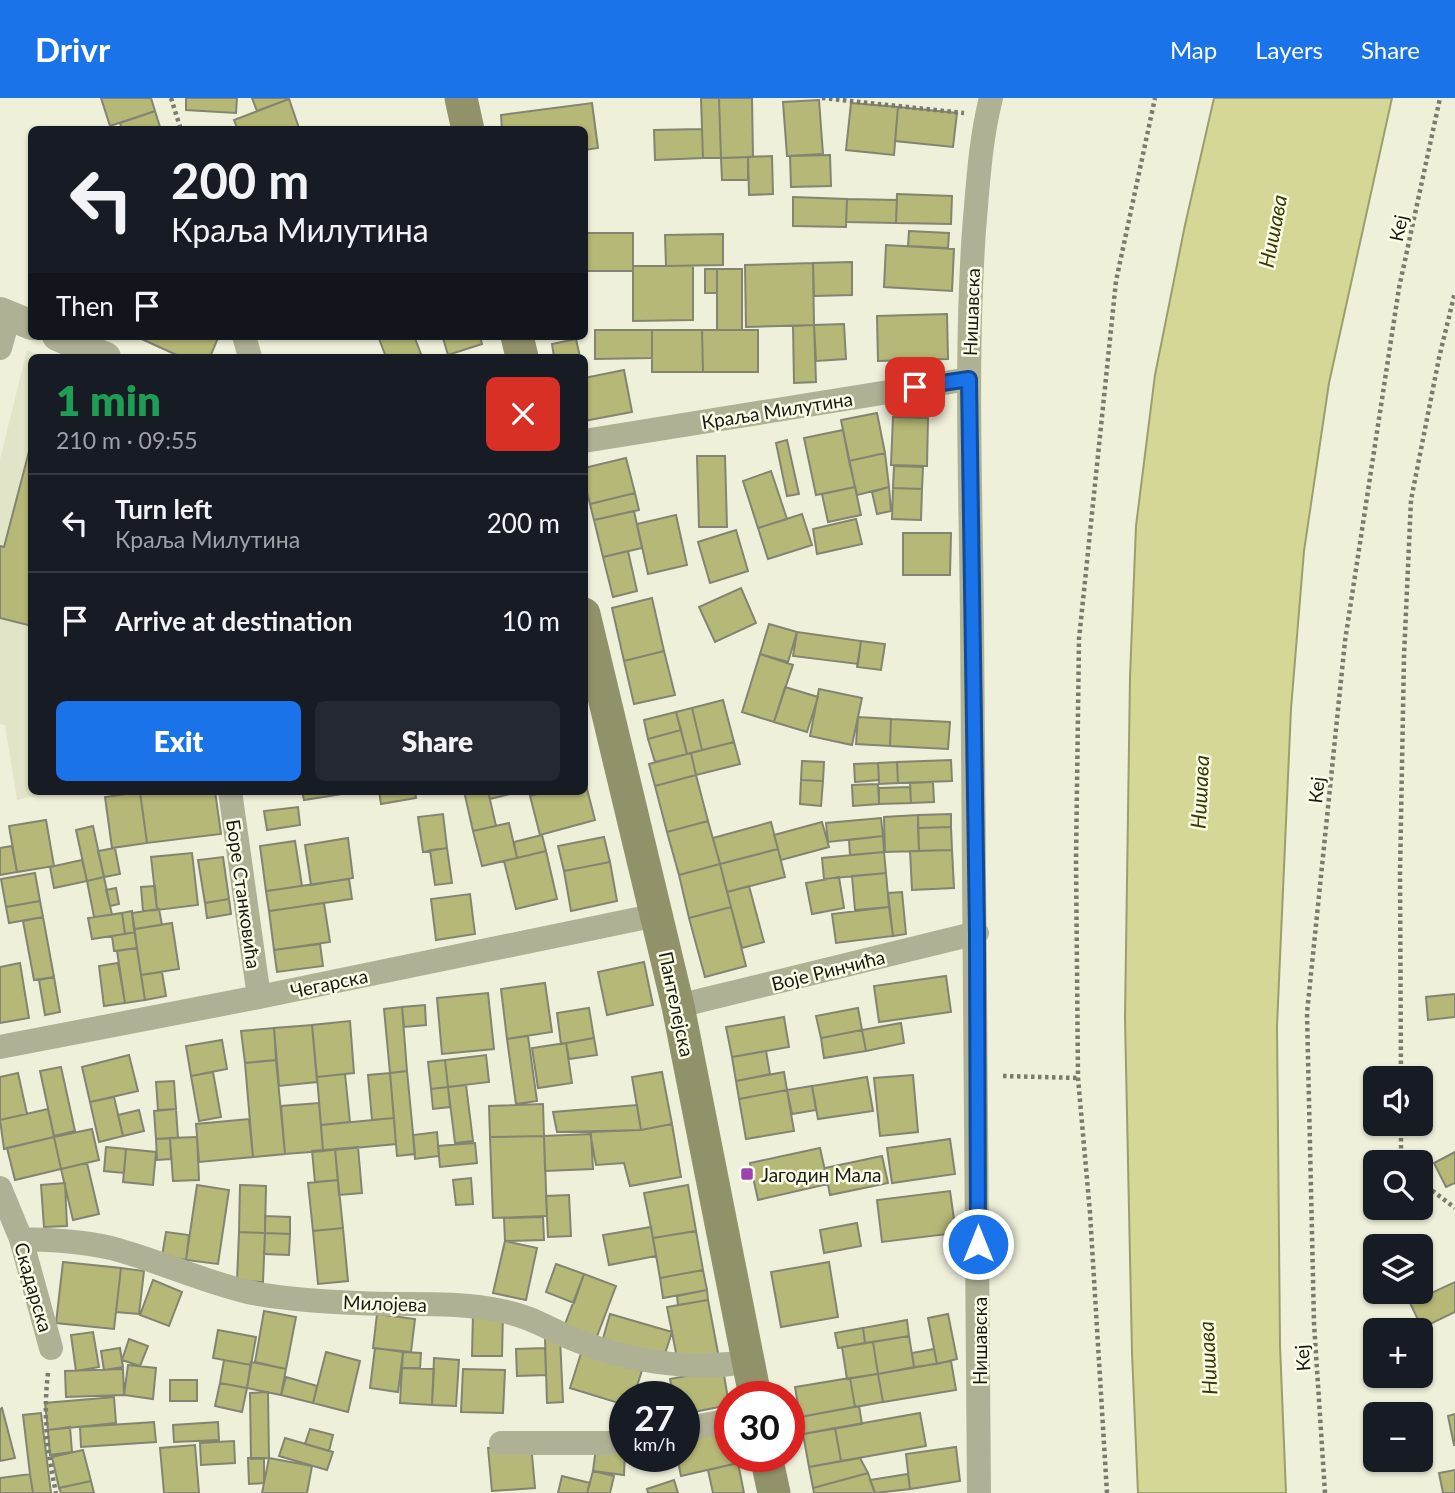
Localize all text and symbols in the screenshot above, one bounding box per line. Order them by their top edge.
text: Drivr [35,29,110,69]
text: Map [1170,35,1217,64]
text: Layers [1255,35,1323,64]
text: Share [1361,35,1420,64]
text: 200 m [171,151,309,209]
icon: left [56,154,147,245]
water label: Нишава [1253,192,1291,270]
text: Краља Милутина [171,210,429,249]
street label: Кеј [1384,213,1412,243]
street label: Нишавска [958,268,984,356]
icon: arrive [128,287,166,325]
text: Then [56,290,114,322]
pin [885,357,945,417]
icon: arrive [896,368,934,406]
text: 1 min [56,375,161,425]
button: close [486,377,560,451]
street label: Краља Милутина [700,387,854,433]
text: 210 m · 09:55 [56,426,198,454]
text: Turn left [115,493,212,525]
icon: left [56,504,94,542]
text: 200 m [487,507,560,539]
text: Краља Милутина [115,525,300,553]
icon: arrive [56,602,94,640]
text: Arrive at destination [115,605,352,637]
text: 10 m [502,605,560,637]
button: Exit [56,701,301,781]
button: Share [315,701,560,781]
water label: Нишава [1185,754,1213,830]
street label: Кеј [1303,776,1329,804]
street label: Боре Станковића [222,818,266,970]
street label: Воје Ринчића [769,945,887,995]
street label: Пантелејска [655,949,699,1059]
street label: Чегарска [288,964,370,1002]
map controls [1363,1066,1433,1472]
button: sound [1363,1066,1433,1136]
button: search [1363,1150,1433,1220]
place label: Јагодин Мала [761,1163,882,1186]
marker: Јагодин Мала [739,1166,755,1182]
position arrow [941,1207,1015,1281]
button: layers [1363,1234,1433,1304]
street label: Скадарска [10,1240,58,1334]
street label: Милојева [343,1290,427,1316]
street label: Нишавска [968,1297,991,1385]
button: + [1363,1318,1433,1388]
water label: Нишава [1193,1320,1221,1396]
street label: Кеј [1290,1344,1314,1372]
speed limit sign: 30 [714,1381,805,1472]
text: 27 [634,1396,675,1438]
button: − [1363,1402,1433,1472]
text: km/h [633,1433,676,1455]

